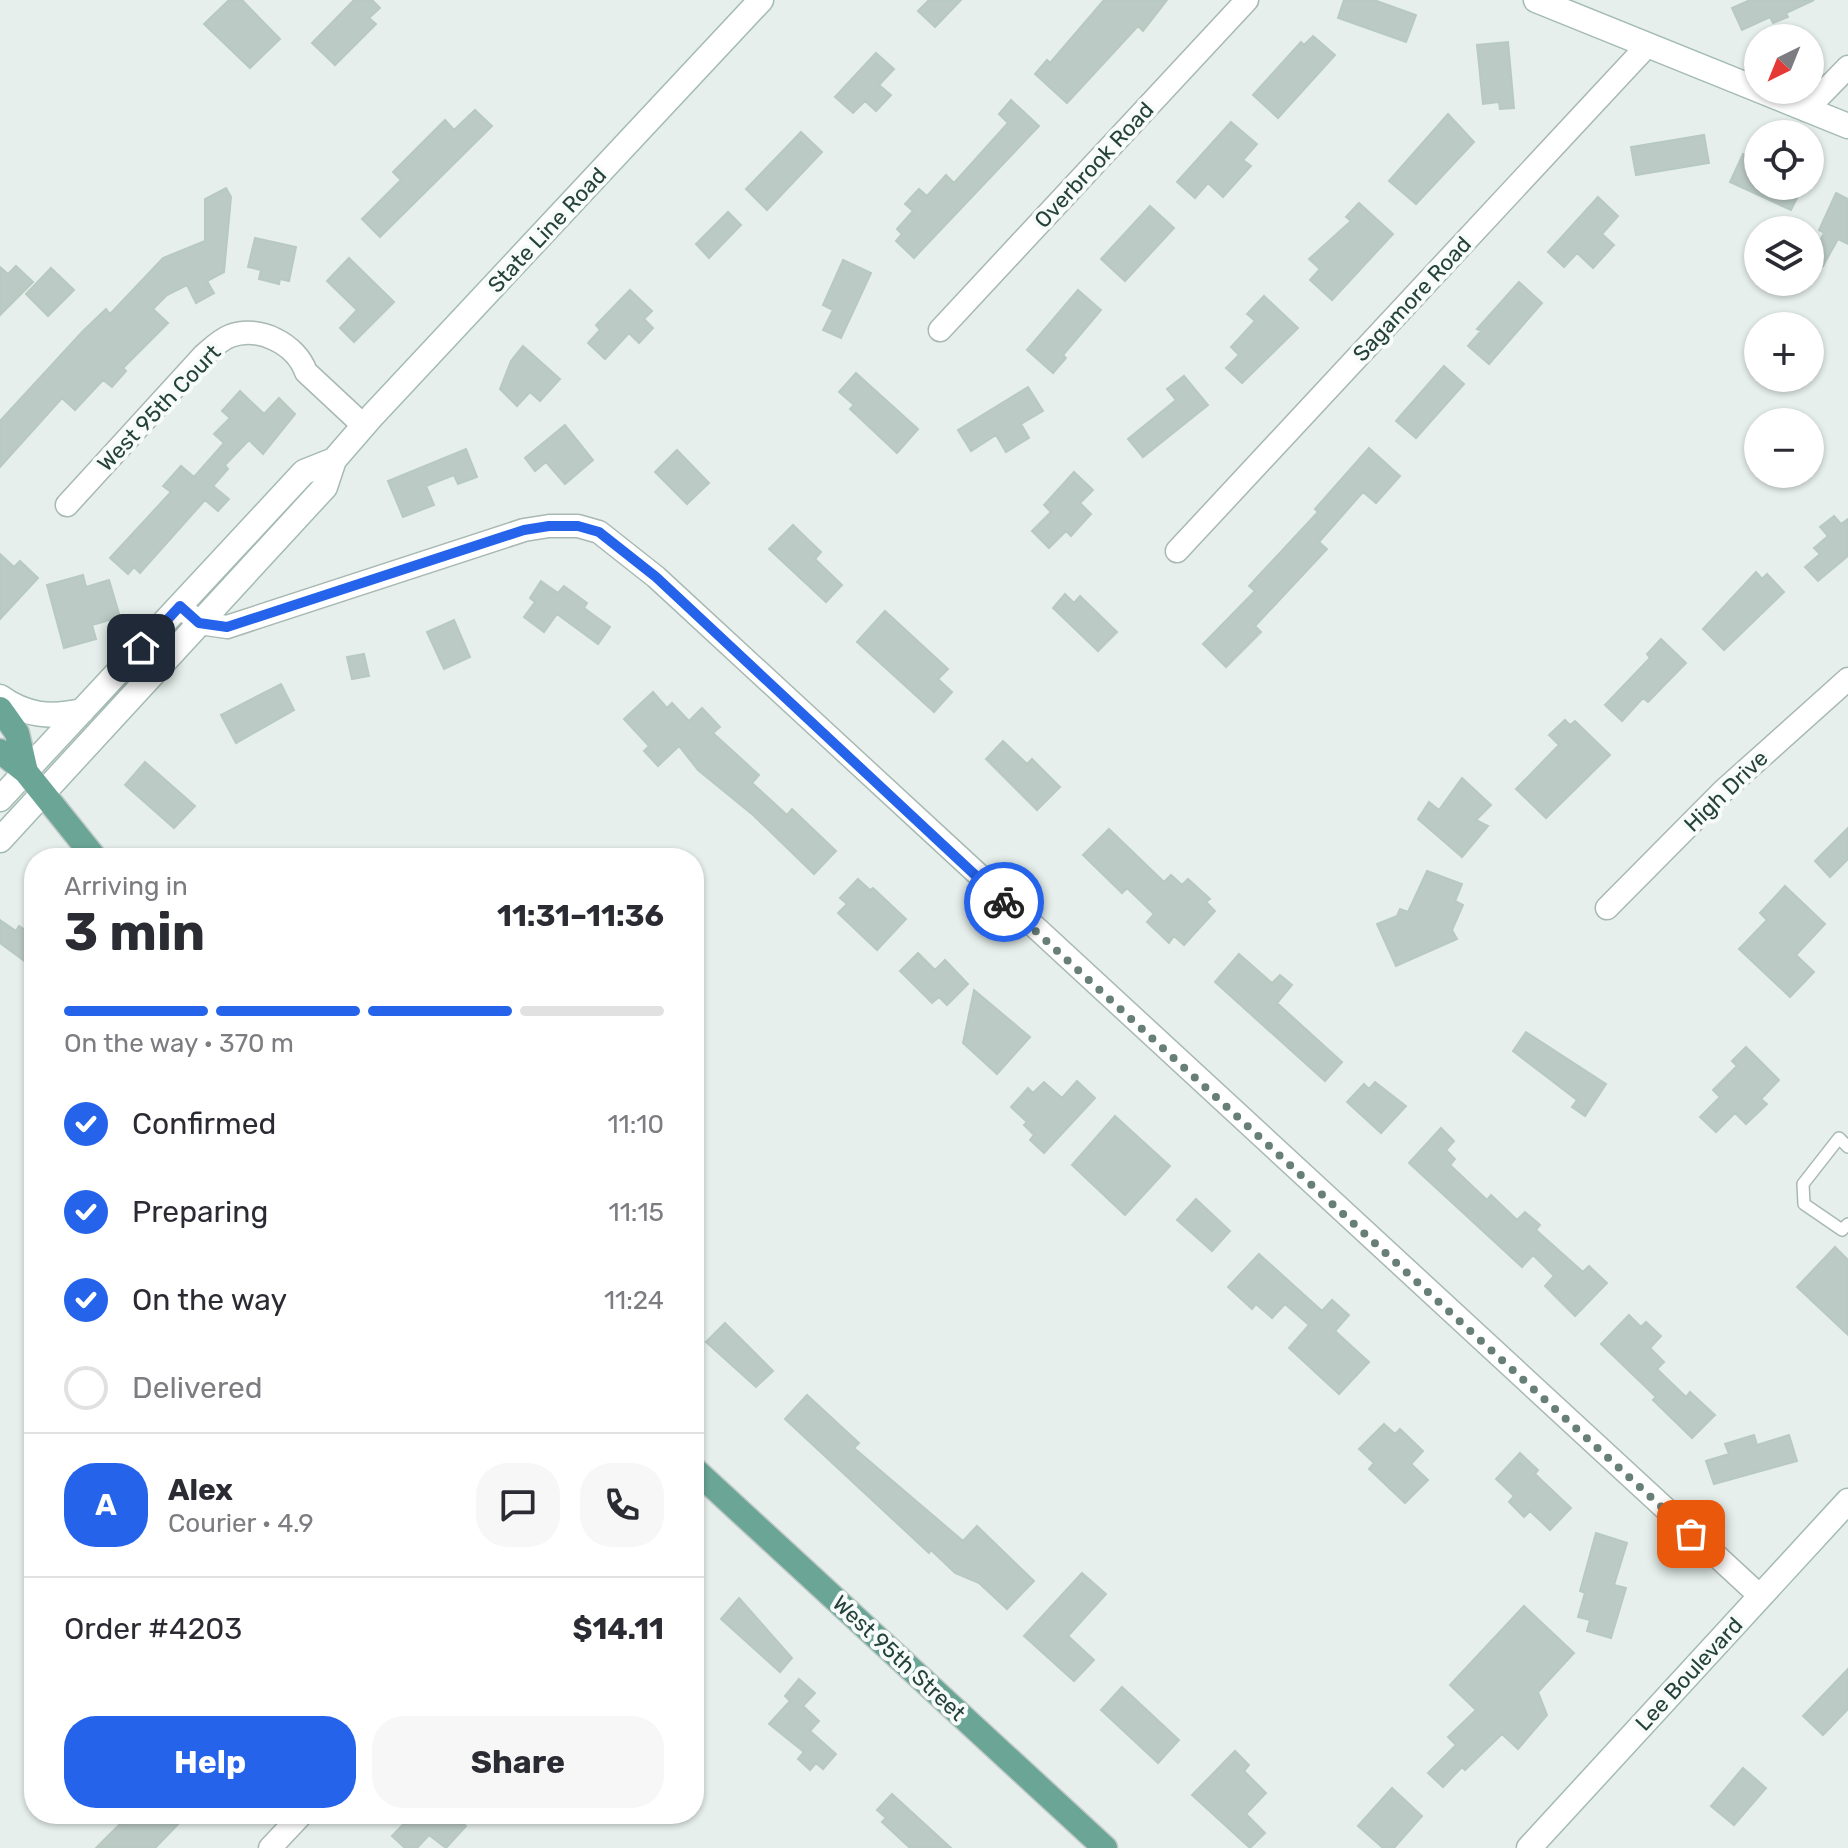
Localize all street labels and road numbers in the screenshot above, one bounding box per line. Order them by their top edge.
street label: Overbrook Road [1029,96,1159,234]
street label: State Line Road [482,162,612,298]
street label: Sagamore Road [1347,231,1477,367]
street label: West 95th Court [92,339,227,477]
street label: High Drive [1679,745,1773,837]
street label: West 95th Street [827,1590,971,1727]
street label: Lee Boulevard [1630,1612,1748,1736]

